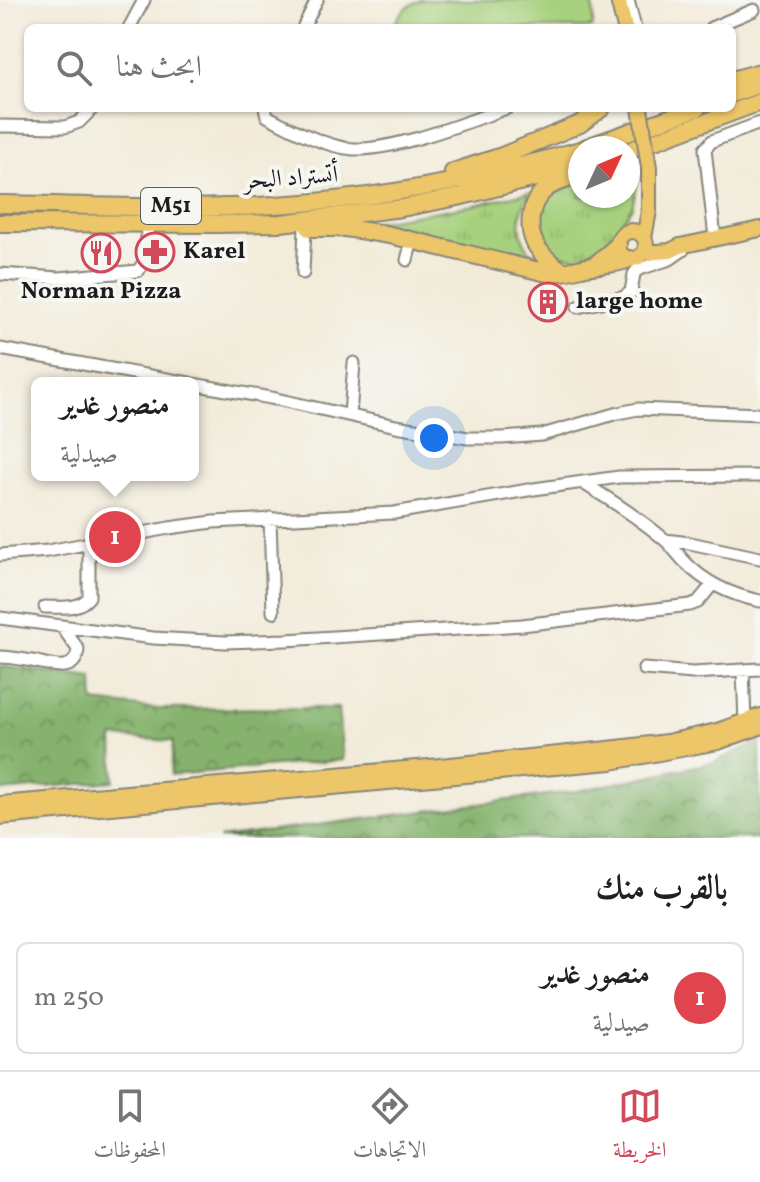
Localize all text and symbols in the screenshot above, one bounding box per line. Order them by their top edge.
search box [24,24,736,112]
icon: search [52,46,96,90]
text: ابحث هنا [116,47,202,89]
north arrow [568,136,640,208]
street label: أتستراد البحر [239,157,340,199]
road number: M51 [141,188,201,224]
pharmacy icon: Karel [134,231,176,273]
restaurant icon: Norman Pizza [80,232,122,274]
place label: Karel [183,235,245,269]
place label: Norman Pizza [21,275,181,309]
building icon: large home [527,281,569,323]
place label: large home [576,285,703,319]
popup [31,377,199,481]
text: منصور غدير [60,385,170,427]
your location [414,418,454,458]
text: صيدلية [60,437,118,473]
pin: 1 [89,507,141,567]
text: بالقرب منك [596,866,728,913]
text: منصور غدير [541,954,650,996]
text: 250 m [34,980,104,1016]
text: 1 [695,980,705,1016]
text: صيدلية [593,1006,650,1042]
tab: المحفوظات [93,1084,166,1171]
tab: الاتجاهات [353,1084,426,1171]
tab: الخريطة [613,1084,667,1171]

